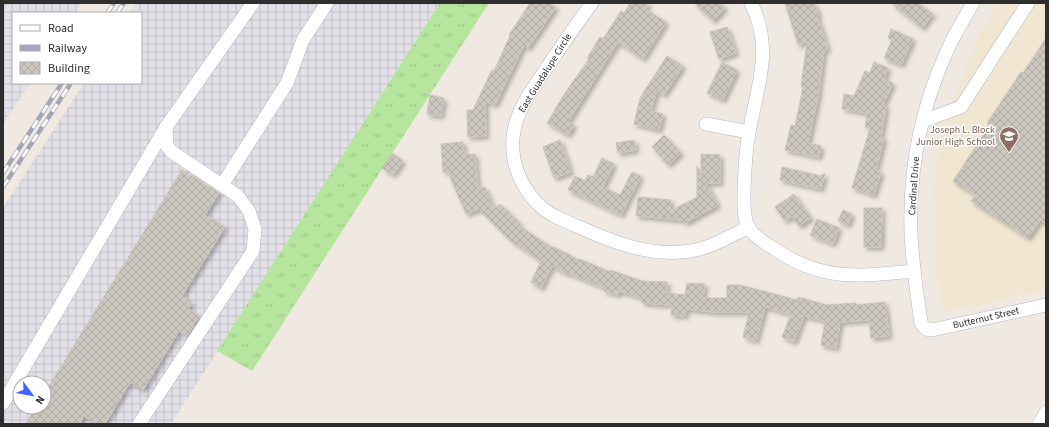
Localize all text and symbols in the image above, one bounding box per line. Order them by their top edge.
legend [12,12,142,84]
text: Road [48,20,74,37]
street label: East Guadalupe Circle [515,31,575,115]
text: Railway [48,40,87,57]
text: Building [48,60,90,77]
place label: Joseph L. Block Junior High School [916,123,995,149]
school or university icon: Joseph L. Block Junior High School [998,125,1020,153]
street label: Cardinal Drive [905,156,923,216]
street label: Butternut Street [952,303,1021,332]
north arrow [12,375,52,415]
text: N [32,393,48,407]

